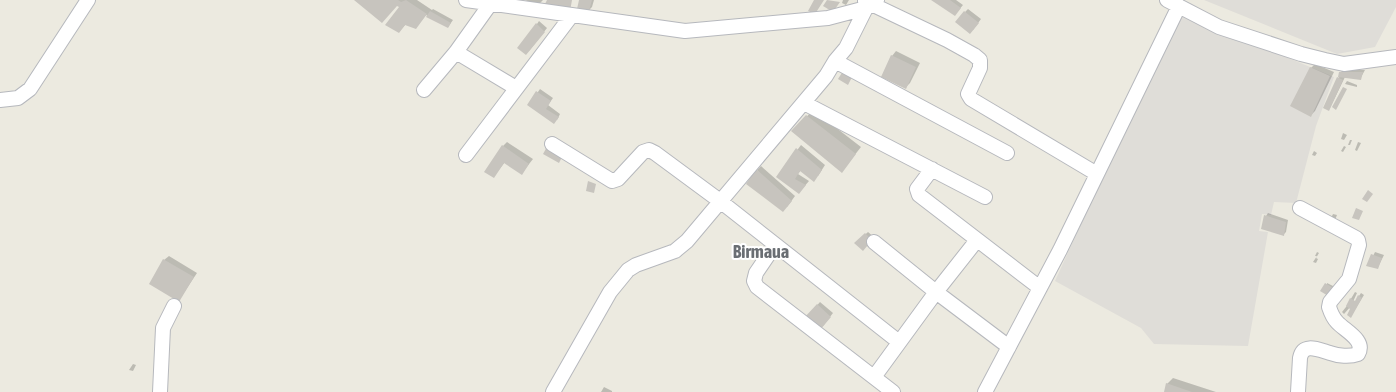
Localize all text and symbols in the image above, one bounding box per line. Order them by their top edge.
district label: Birmaua [733,241,789,262]

